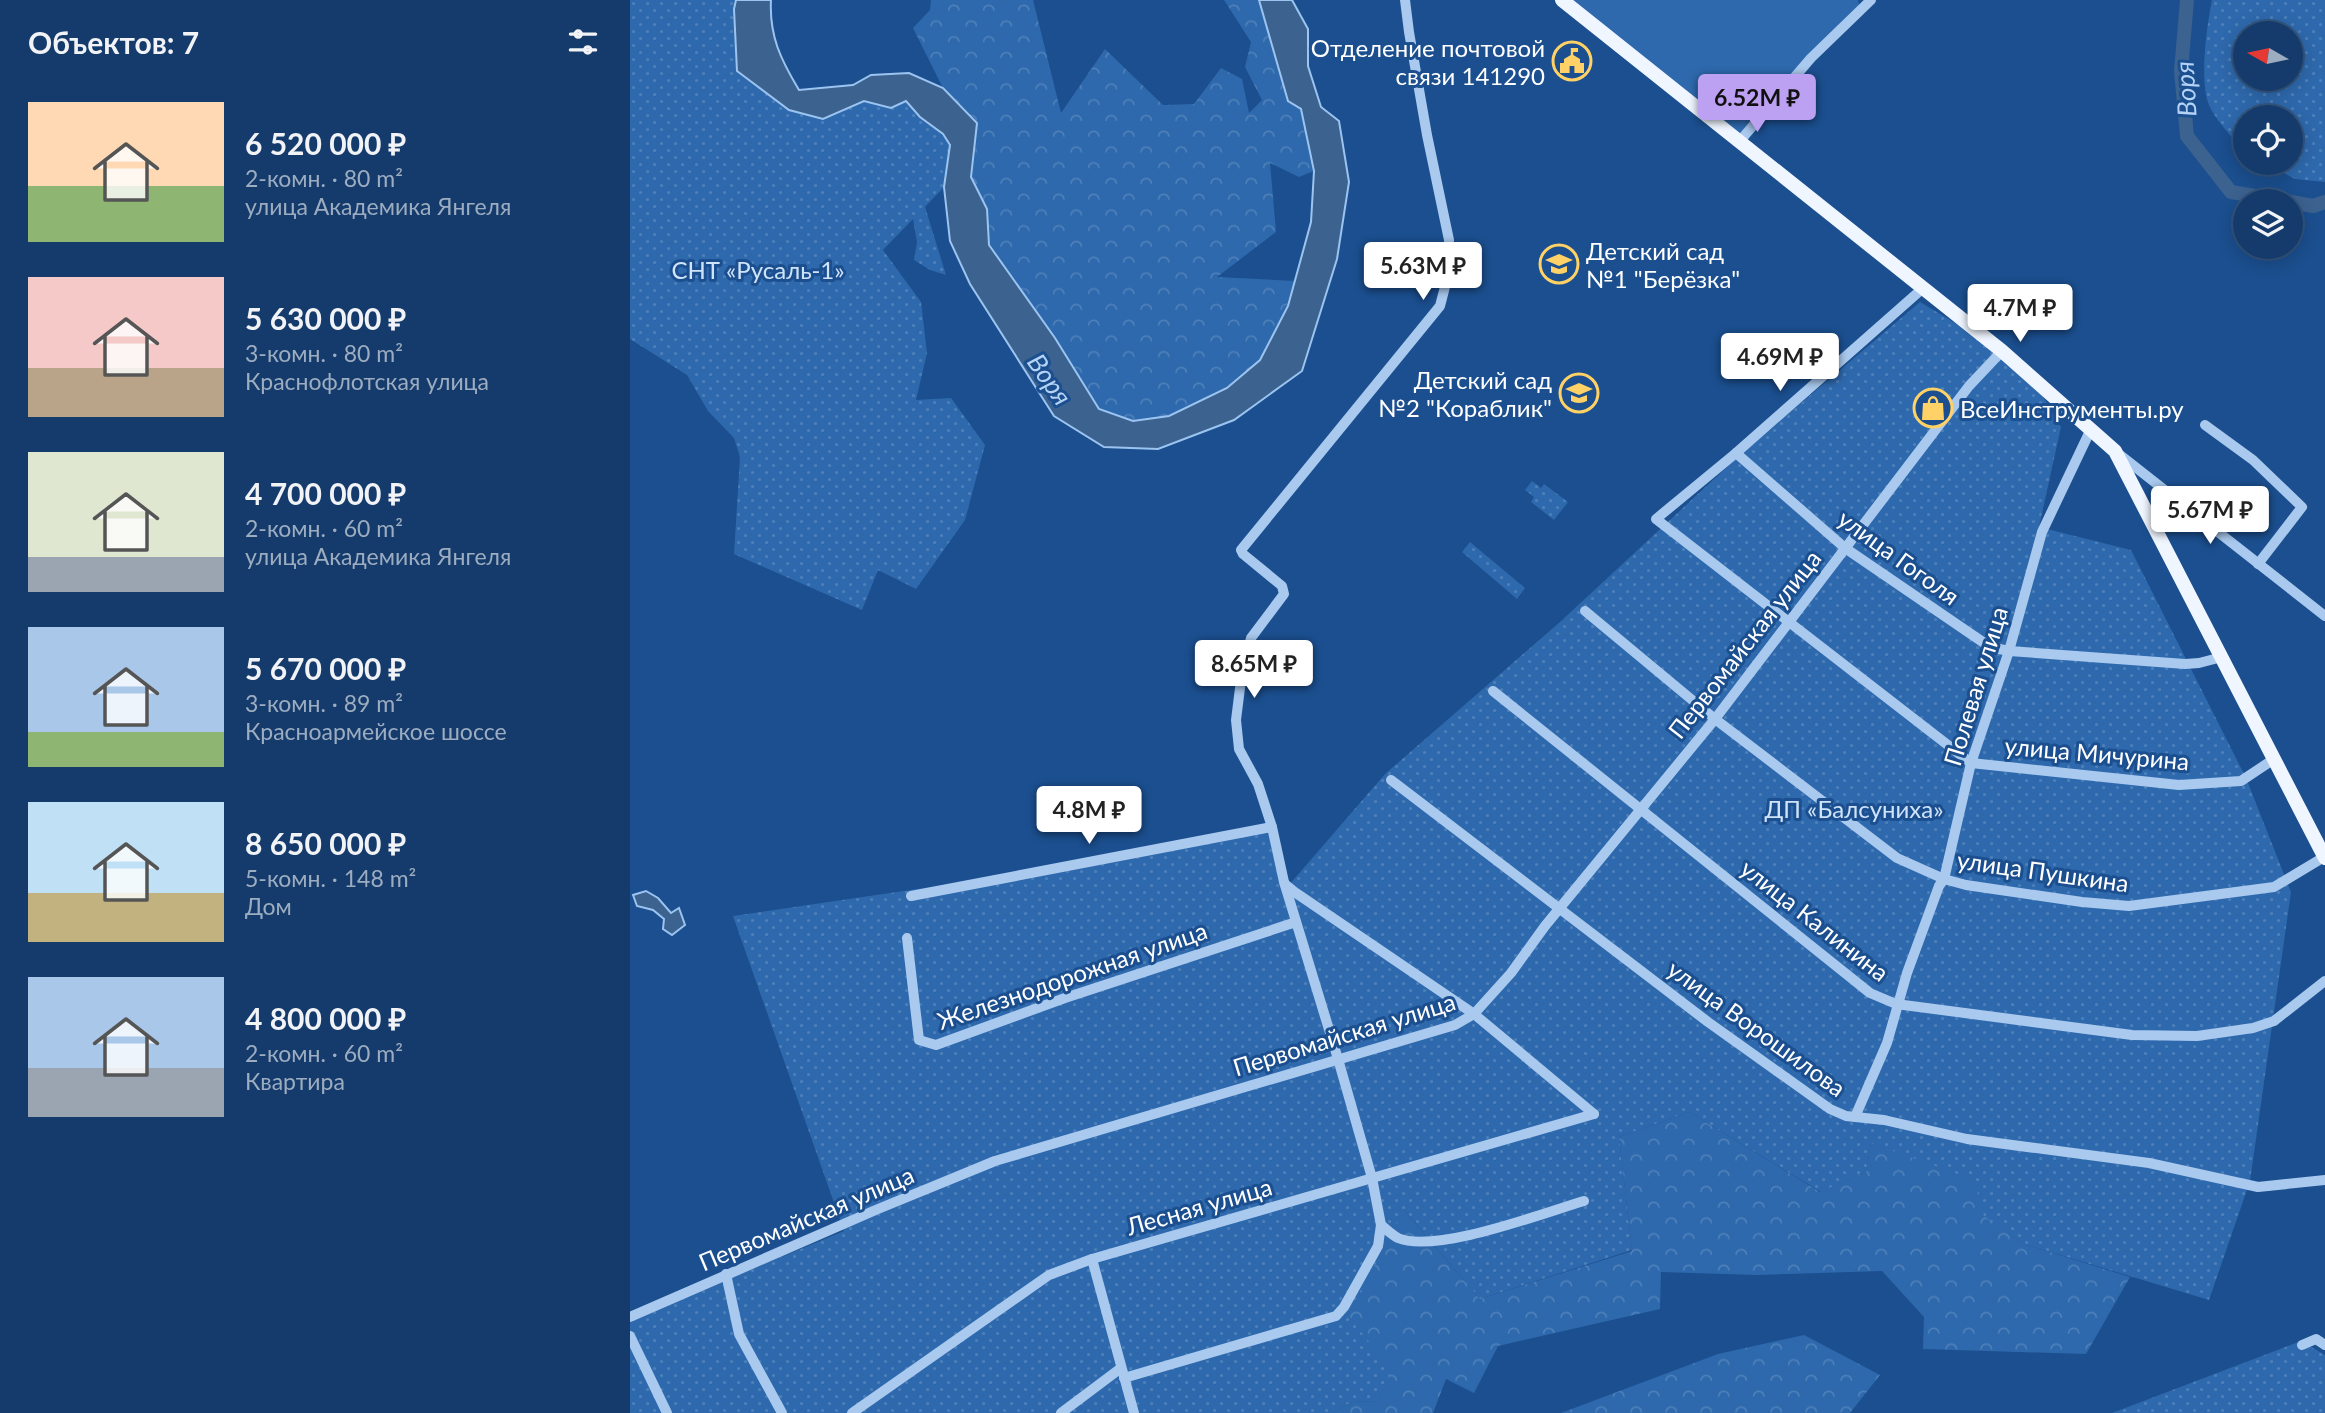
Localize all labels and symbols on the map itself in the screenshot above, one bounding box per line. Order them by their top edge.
north arrow [2233,21,2303,91]
place label: Отделение почтовой связи 141290 [1311,33,1545,90]
public building icon: Отделение почтовой связи 141290 [1551,40,1593,82]
water label: Воря [2168,60,2202,118]
pin: 6.52M ₽ [1692,74,1822,134]
place label: Детский сад №1 "Берёзка" [1586,236,1740,293]
pin: 5.63M ₽ [1358,243,1488,302]
school or university icon: Детский сад №1 "Берёзка" [1538,243,1580,285]
park label: СНТ «Русаль-1» [671,255,845,284]
pin: 4.7M ₽ [1963,284,2077,344]
pin: 4.69M ₽ [1715,334,1845,393]
water label: Воря [1021,347,1079,411]
place label: Детский сад №2 "Кораблик" [1378,365,1552,422]
school or university icon: Детский сад №2 "Кораблик" [1558,372,1600,414]
shop icon: ВсеИнструменты.ру [1912,387,1954,429]
place label: ВсеИнструменты.ру [1960,394,2184,423]
pin: 5.67M ₽ [2145,486,2275,546]
street label: улица Гоголя [1833,503,1965,611]
street label: Первомайская улица [1661,544,1827,744]
street label: Полевая улица [1937,603,2013,769]
pin: 8.65M ₽ [1189,640,1319,700]
street label: улица Мичурина [2004,730,2190,776]
pin: 4.8M ₽ [1032,786,1146,846]
park label: ДП «Балсуниха» [1764,794,1944,823]
street label: улица Пушкина [1955,845,2131,897]
street label: улица Калинина [1735,853,1895,987]
street label: Железнодорожная улица [933,915,1211,1035]
street label: улица Ворошилова [1662,954,1852,1102]
street label: Первомайская улица [1229,986,1459,1082]
street label: Первомайская улица [694,1160,918,1276]
street label: Лесная улица [1122,1171,1275,1241]

